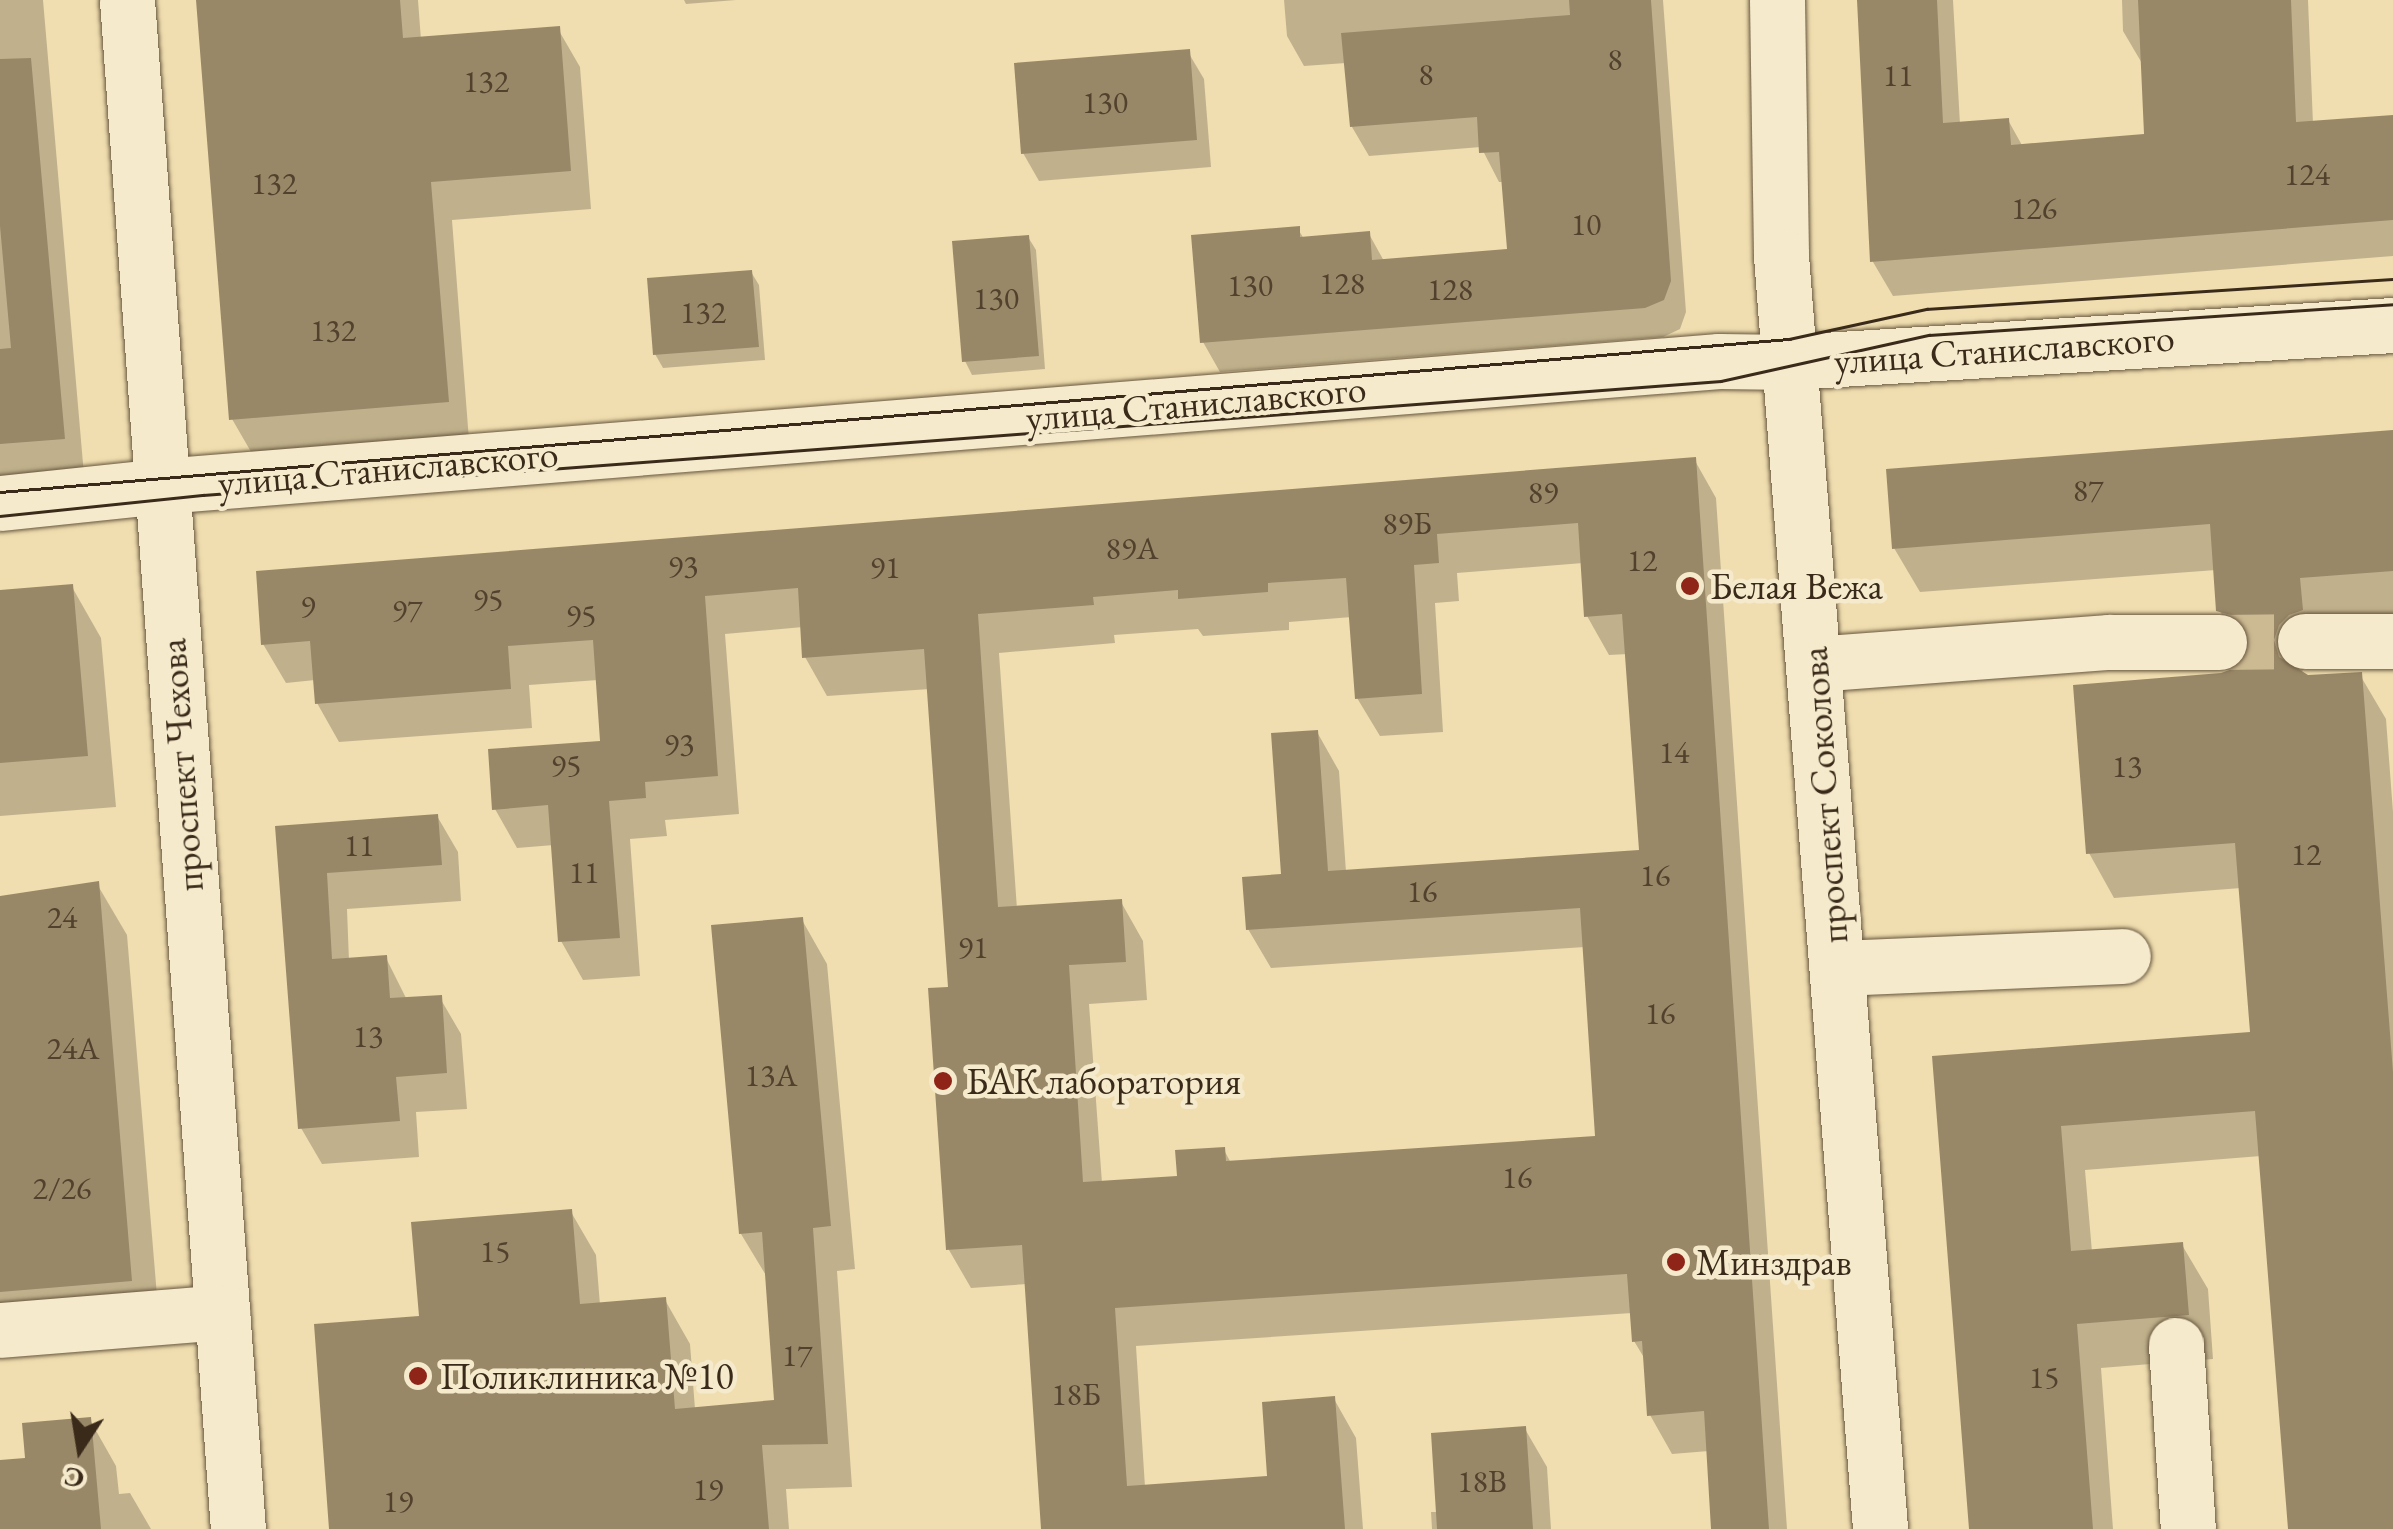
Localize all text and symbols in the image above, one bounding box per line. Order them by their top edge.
house number: 8 [1607,40,1623,78]
house number: 8 [1418,55,1434,93]
house number: 11 [1883,56,1913,94]
house number: 132 [463,62,509,100]
house number: 130 [1082,83,1128,121]
house number: 124 [2284,155,2330,193]
house number: 132 [251,164,297,202]
house number: 126 [2011,189,2057,227]
house number: 10 [1571,205,1601,243]
house number: 128 [1319,264,1365,302]
house number: 130 [1227,266,1273,304]
house number: 128 [1427,270,1473,308]
house number: 130 [973,279,1019,317]
house number: 132 [680,293,726,331]
house number: 132 [310,311,356,349]
street label: улица Станиславского [1832,314,2176,384]
street label: улица Станиславского [1024,365,1368,441]
street label: улица Станиславского [216,430,560,506]
house number: 87 [2073,471,2103,509]
house number: 89 [1528,473,1558,511]
house number: 89Б [1382,504,1432,542]
house number: 89А [1106,529,1158,567]
house number: 12 [1627,541,1657,579]
house number: 93 [668,547,698,585]
house number: 91 [870,548,900,586]
place label: Белая Вежа [1710,563,1883,609]
marker: Белая Вежа [1679,575,1701,597]
house number: 95 [473,580,503,618]
house number: 9 [300,587,316,625]
house number: 97 [392,591,422,629]
house number: 95 [566,596,596,634]
street label: проспект Чехова [149,637,213,893]
street label: проспект Соколова [1791,645,1857,945]
house number: 93 [664,725,694,763]
house number: 14 [1659,733,1689,771]
house number: 95 [551,746,581,784]
house number: 13 [2112,747,2142,785]
house number: 11 [344,826,374,864]
house number: 12 [2291,835,2321,873]
house number: 11 [569,853,599,891]
house number: 16 [1640,856,1670,894]
house number: 16 [1407,872,1437,910]
house number: 24 [47,898,77,936]
house number: 91 [958,928,988,966]
house number: 16 [1645,994,1675,1032]
house number: 13 [353,1017,383,1055]
house number: 24А [47,1029,99,1067]
house number: 13А [745,1056,797,1094]
place label: БАК лаборатория [966,1058,1241,1104]
marker: БАК лаборатория [930,1068,956,1094]
house number: 16 [1502,1158,1532,1196]
house number: 2/26 [33,1169,91,1207]
house number: 15 [480,1232,510,1270]
place label: Минздрав [1696,1239,1852,1285]
marker: Минздрав [1665,1251,1687,1273]
house number: 17 [782,1336,812,1374]
place label: Поликлиника №10 [440,1353,734,1399]
house number: 15 [2029,1358,2059,1396]
marker: Поликлиника №10 [405,1363,431,1389]
house number: 18Б [1051,1375,1101,1413]
north arrow [30,1399,130,1499]
text: С [60,1459,87,1498]
house number: 18В [1457,1462,1507,1500]
house number: 19 [693,1470,723,1508]
house number: 19 [383,1482,413,1520]

